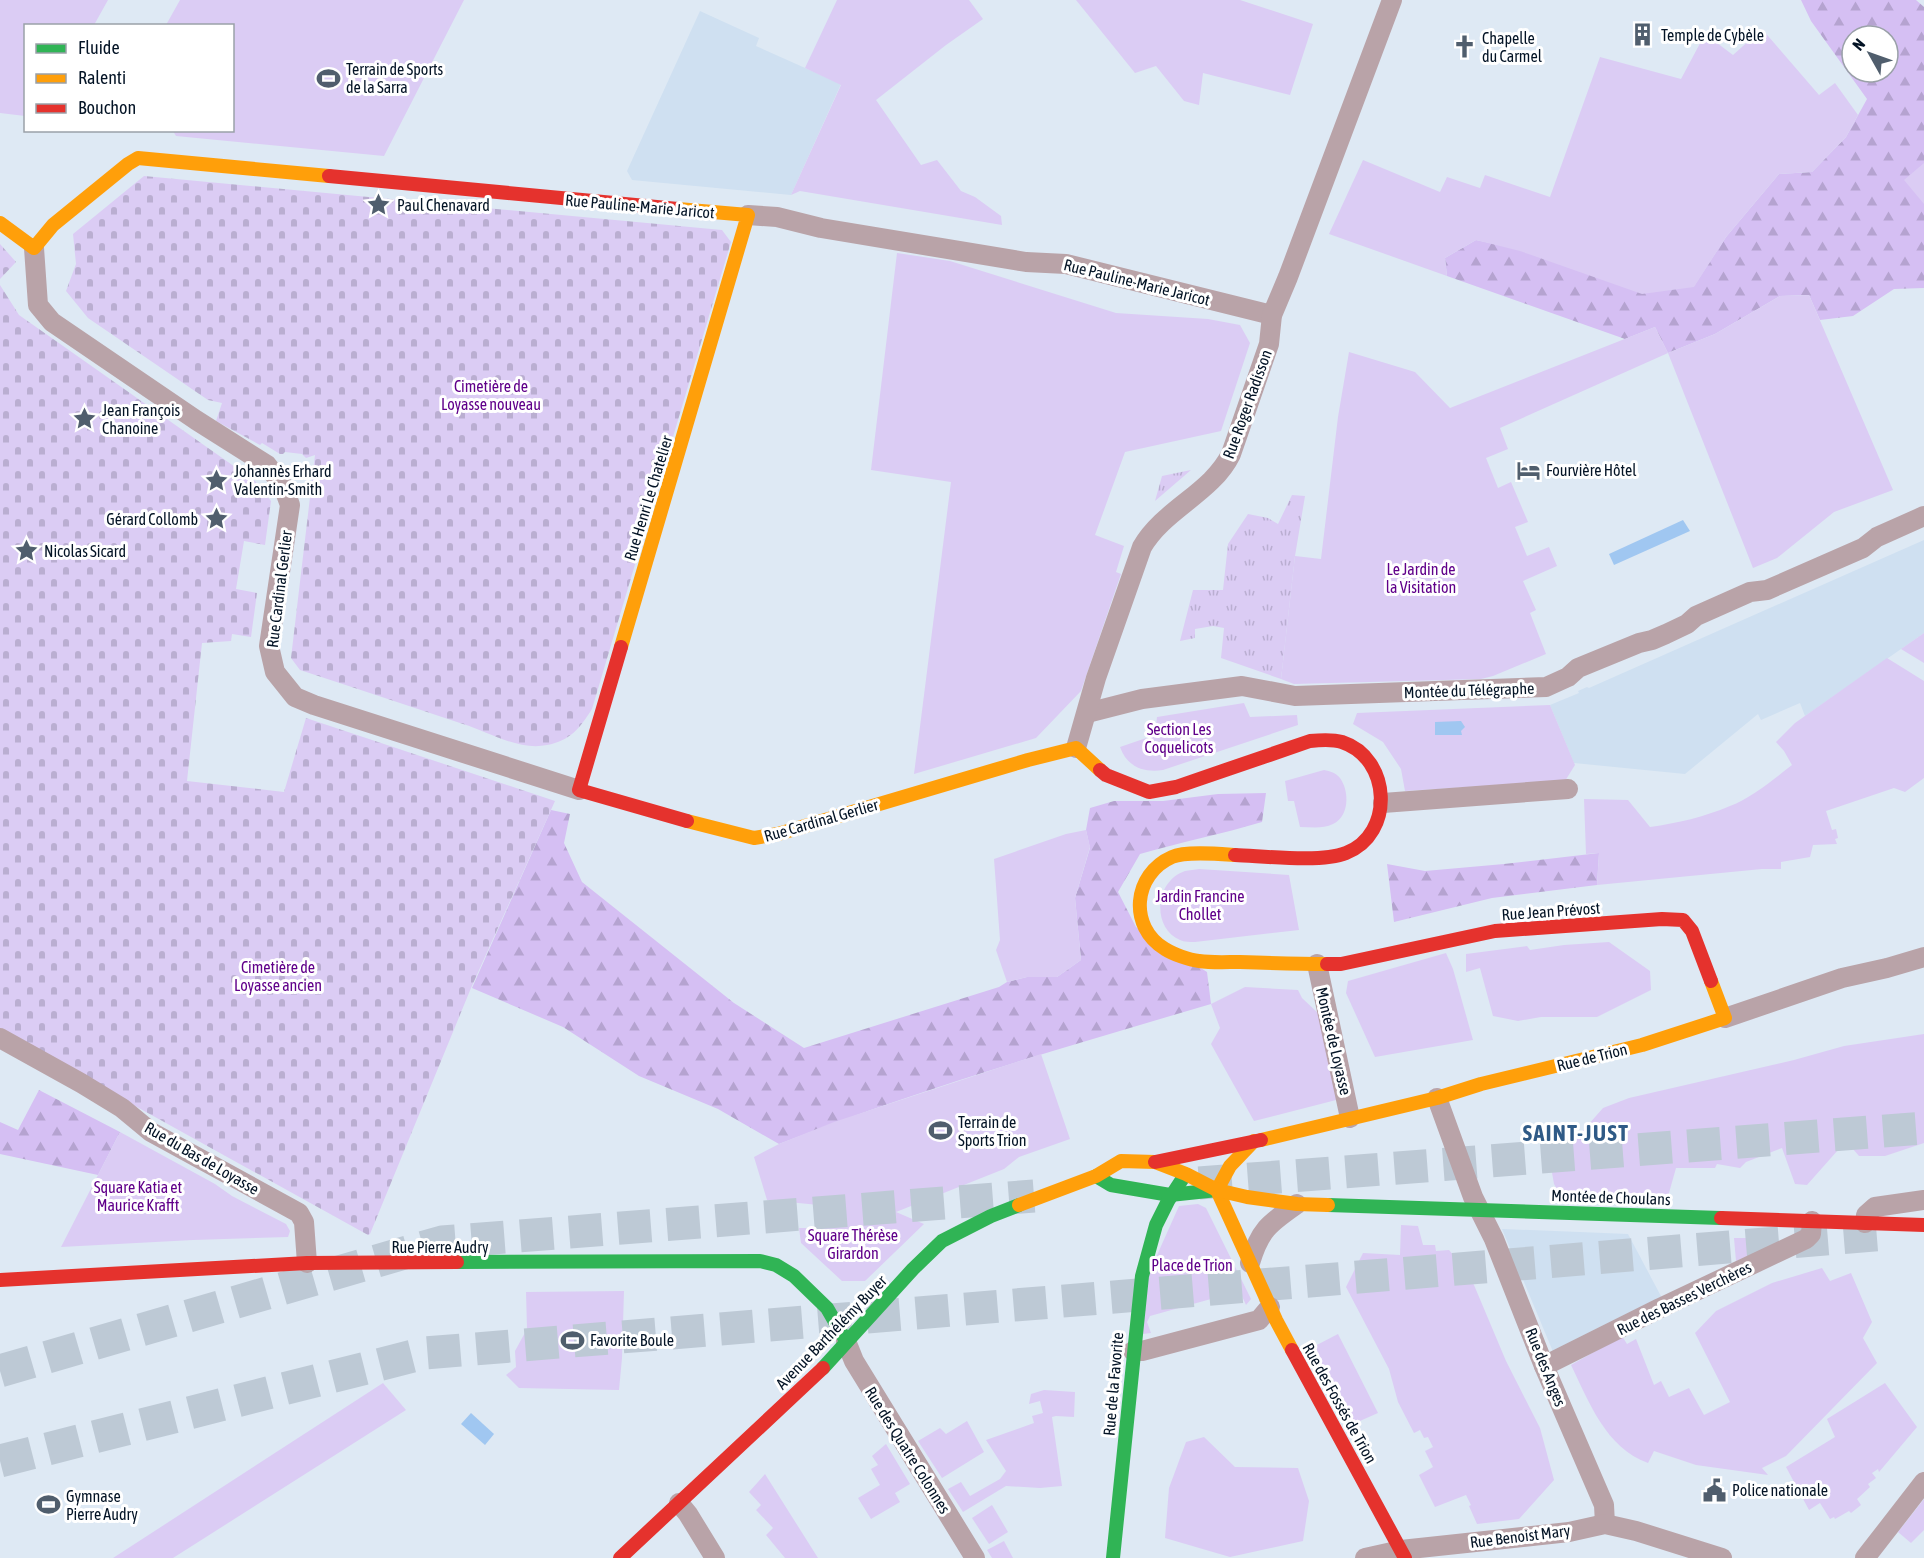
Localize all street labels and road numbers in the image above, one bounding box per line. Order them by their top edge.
street label: Rue Pauline-Marie Jaricot [565,191,716,222]
street label: Rue Pauline-Marie Jaricot [1062,255,1212,309]
street label: Rue Roger Radisson [1219,347,1276,461]
street label: Rue Henri Le Chatelier [620,433,676,563]
street label: Rue Cardinal Gerlier [263,529,295,649]
street label: Montée du Télégraphe [1403,679,1535,702]
street label: Rue Cardinal Gerlier [762,795,880,845]
street label: Rue Jean Prévost [1501,899,1601,923]
street label: Montée de Loyasse [1312,985,1355,1097]
street label: Rue de Trion [1555,1040,1629,1074]
street label: Rue du Bas de Loyasse [141,1118,262,1199]
street label: Montée de Choulans [1551,1186,1671,1208]
street label: Rue Pierre Audry [391,1238,489,1257]
street label: Rue des Basses Verchères [1614,1257,1754,1338]
street label: Avenue Barthélémy Buyer [772,1271,891,1393]
street label: Rue des Anges [1521,1325,1570,1410]
street label: Rue de la Favorite [1100,1332,1126,1436]
street label: Rue des Fossés de Trion [1299,1340,1381,1466]
street label: Rue des Quatre Colonnes [862,1383,954,1517]
street label: Rue Benoist Mary [1469,1521,1572,1552]

